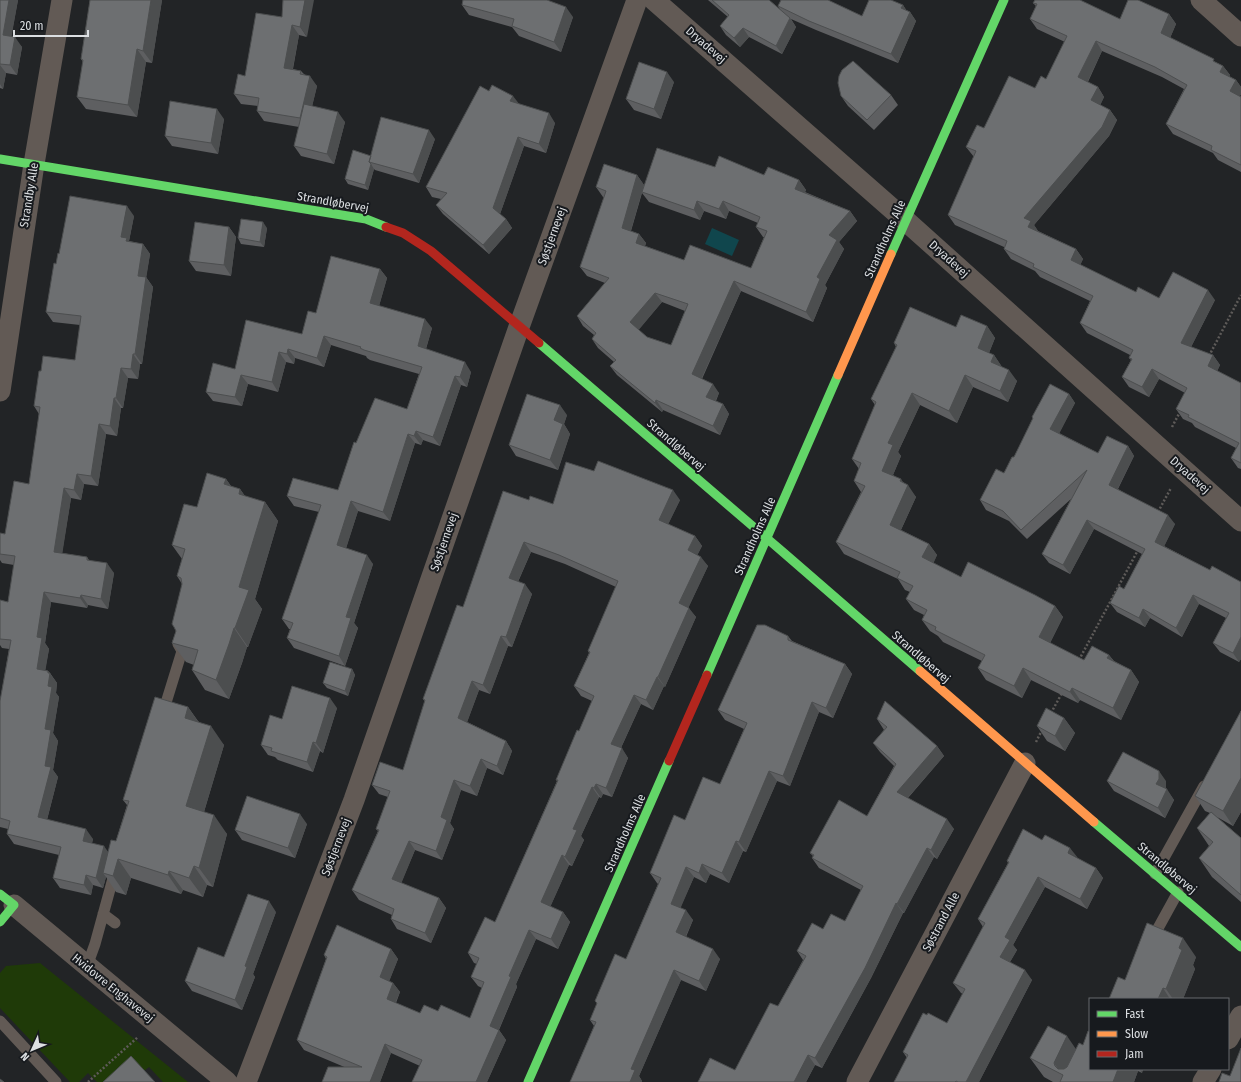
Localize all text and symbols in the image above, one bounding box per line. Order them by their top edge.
scale bar [14,12,88,38]
text: 20 m [20,19,44,33]
street label: Dryadevej [683,24,729,66]
street label: Strandby Alle [17,162,41,228]
street label: Strandløbervej [296,189,370,215]
street label: Strandholms Alle [862,198,908,280]
street label: Søstjernevej [535,205,569,267]
street label: Dryadevej [926,237,972,281]
street label: Strandløbervej [644,416,708,474]
street label: Dryadevej [1167,453,1213,497]
street label: Strandholms Alle [732,495,778,577]
street label: Søstjernevej [427,511,461,573]
street label: Strandløbervej [889,628,953,686]
street label: Strandholms Alle [602,792,648,874]
street label: Søstjernevej [319,816,353,878]
street label: Strandløbervej [1135,839,1199,897]
street label: Søstrand Alle [920,890,962,954]
street label: Hvidovre Enghavevej [69,951,157,1025]
legend [1089,998,1229,1070]
text: Fast [1125,1007,1144,1021]
text: Slow [1125,1027,1148,1041]
north arrow [12,1030,52,1070]
text: Jam [1125,1047,1143,1061]
text: N [18,1050,32,1063]

